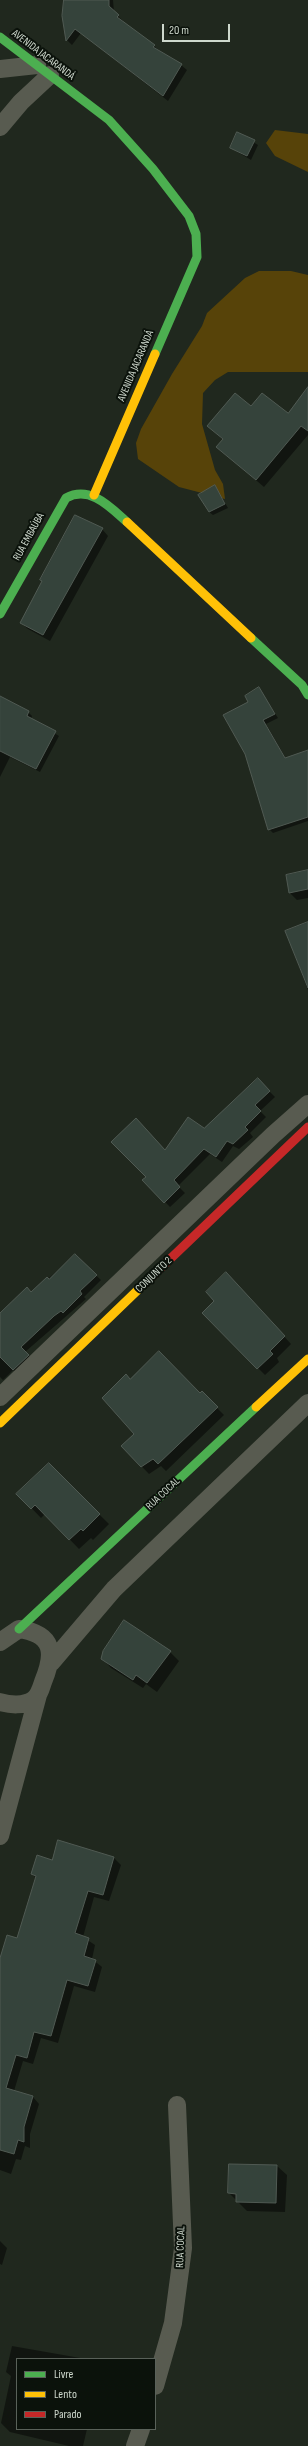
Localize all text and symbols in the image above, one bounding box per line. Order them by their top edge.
scale bar [164,16,232,42]
text: 20 m [169,23,189,38]
street label: AVENIDA JACARANDÁ [9,27,77,83]
street label: AVENIDA JACARANDÁ [115,329,157,403]
street label: RUA EMBAÚBA [11,511,47,563]
street label: CONJUNTO 2 [133,1254,175,1296]
street label: RUA COCAL [143,1475,183,1513]
street label: RUA COCAL [174,2226,188,2268]
legend [16,2358,156,2430]
text: Livre [54,2367,73,2382]
text: Lento [54,2387,77,2402]
text: Parado [54,2407,81,2422]

